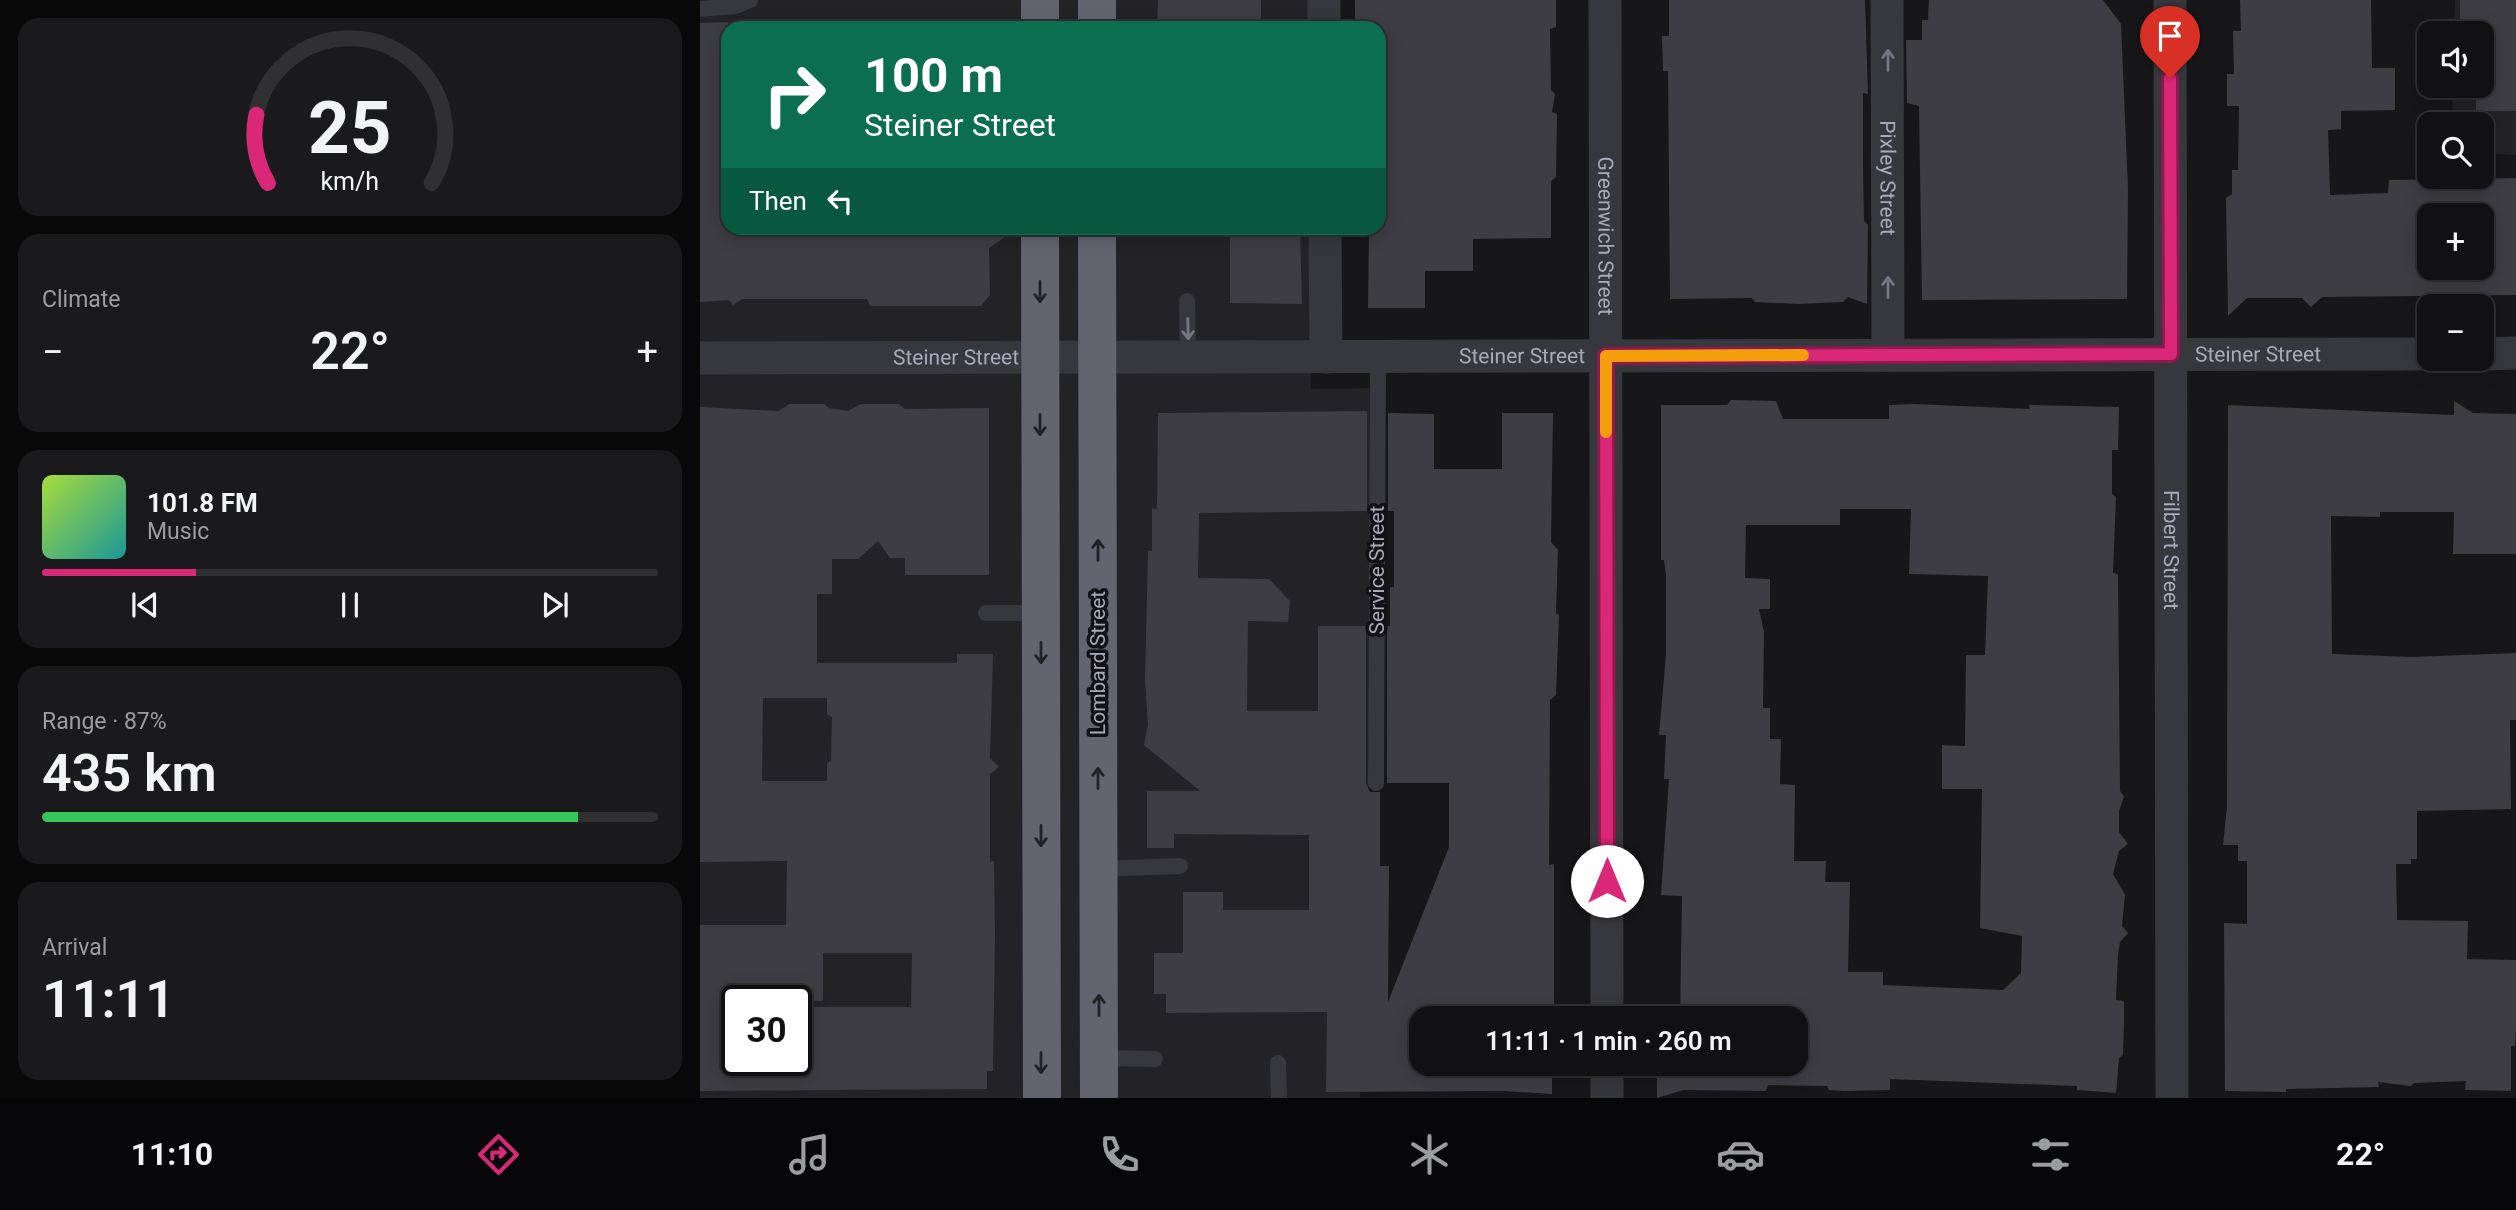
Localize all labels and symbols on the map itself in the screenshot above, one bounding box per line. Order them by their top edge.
pin [2140,6,2200,78]
one-way arrow [1881,48,1894,71]
street label: Pixley Street [1875,120,1900,236]
street label: Greenwich Street [1593,156,1618,316]
one-way arrow [1881,276,1895,299]
one-way arrow [1033,281,1047,304]
one-way arrow [1181,317,1194,340]
street label: Steiner Street [2195,342,2321,367]
street label: Steiner Street [1459,344,1585,368]
street label: Steiner Street [893,345,1019,370]
one-way arrow [1034,414,1047,437]
street label: Filbert Street [2159,490,2183,610]
street label: Service Street [1365,505,1389,634]
one-way arrow [1091,539,1105,562]
street label: Lombard Street [1086,591,1110,735]
one-way arrow [1034,641,1048,664]
one-way arrow [1091,767,1105,790]
one-way arrow [1034,824,1048,847]
position arrow [1570,844,1644,918]
speed limit sign: 30 [721,985,812,1076]
one-way arrow [1092,994,1105,1017]
one-way arrow [1035,1052,1048,1075]

